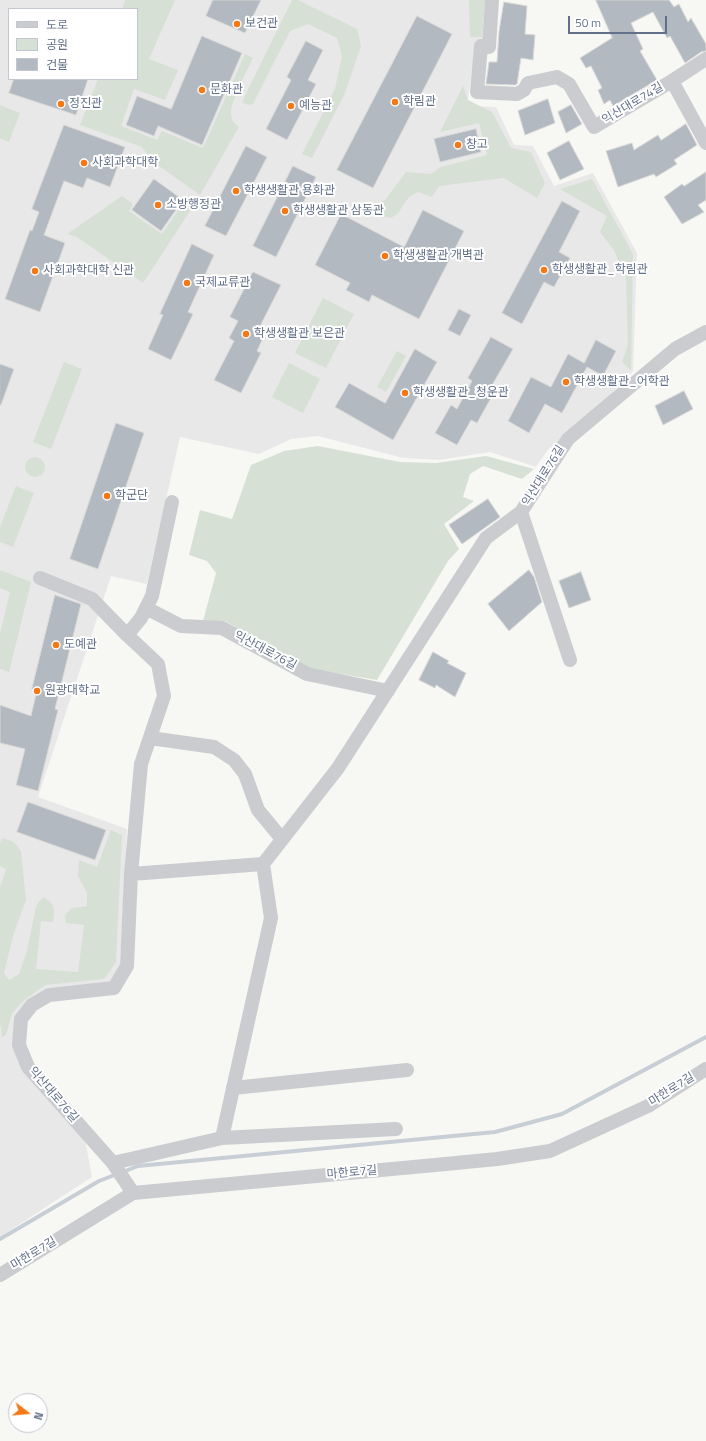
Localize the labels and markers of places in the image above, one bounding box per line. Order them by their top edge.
place label: 보건관 [245,17,278,31]
marker: 보건관 [232,19,242,29]
place label: 문화관 [210,83,243,97]
marker: 문화관 [197,85,207,95]
place label: 학림관 [403,95,436,109]
place label: 정진관 [69,97,102,111]
marker: 학림관 [390,97,400,107]
marker: 정진관 [56,99,66,109]
place label: 예능관 [299,99,332,113]
marker: 예능관 [286,101,296,111]
place label: 창고 [466,138,488,152]
marker: 창고 [453,140,463,150]
place label: 사회과학대학 [92,156,158,170]
marker: 사회과학대학 [79,158,89,168]
place label: 학생생활관 용화관 [244,184,335,198]
marker: 학생생활관 용화관 [231,186,241,196]
place label: 소방행정관 [166,198,221,212]
marker: 소방행정관 [153,200,163,210]
place label: 학생생활관 삼동관 [293,204,384,218]
marker: 학생생활관 삼동관 [280,206,290,216]
place label: 학생생활관 개벽관 [393,249,484,263]
marker: 학생생활관 개벽관 [380,251,390,261]
place label: 학생생활관_학림관 [552,263,648,277]
place label: 사회과학대학 신관 [43,264,134,278]
marker: 학생생활관_학림관 [539,265,549,275]
marker: 사회과학대학 신관 [30,266,40,276]
place label: 국제교류관 [195,276,250,290]
marker: 국제교류관 [182,278,192,288]
place label: 학생생활관 보은관 [254,327,345,341]
marker: 학생생활관 보은관 [241,329,251,339]
place label: 학생생활관_어학관 [574,375,670,389]
marker: 학생생활관_어학관 [561,377,571,387]
place label: 학생생활관_청운관 [413,386,509,400]
marker: 학생생활관_청운관 [400,388,410,398]
place label: 학군단 [115,489,148,503]
marker: 학군단 [102,491,112,501]
place label: 도예관 [64,638,97,652]
marker: 도예관 [51,640,61,650]
place label: 원광대학교 [45,684,100,698]
marker: 원광대학교 [32,686,42,696]

